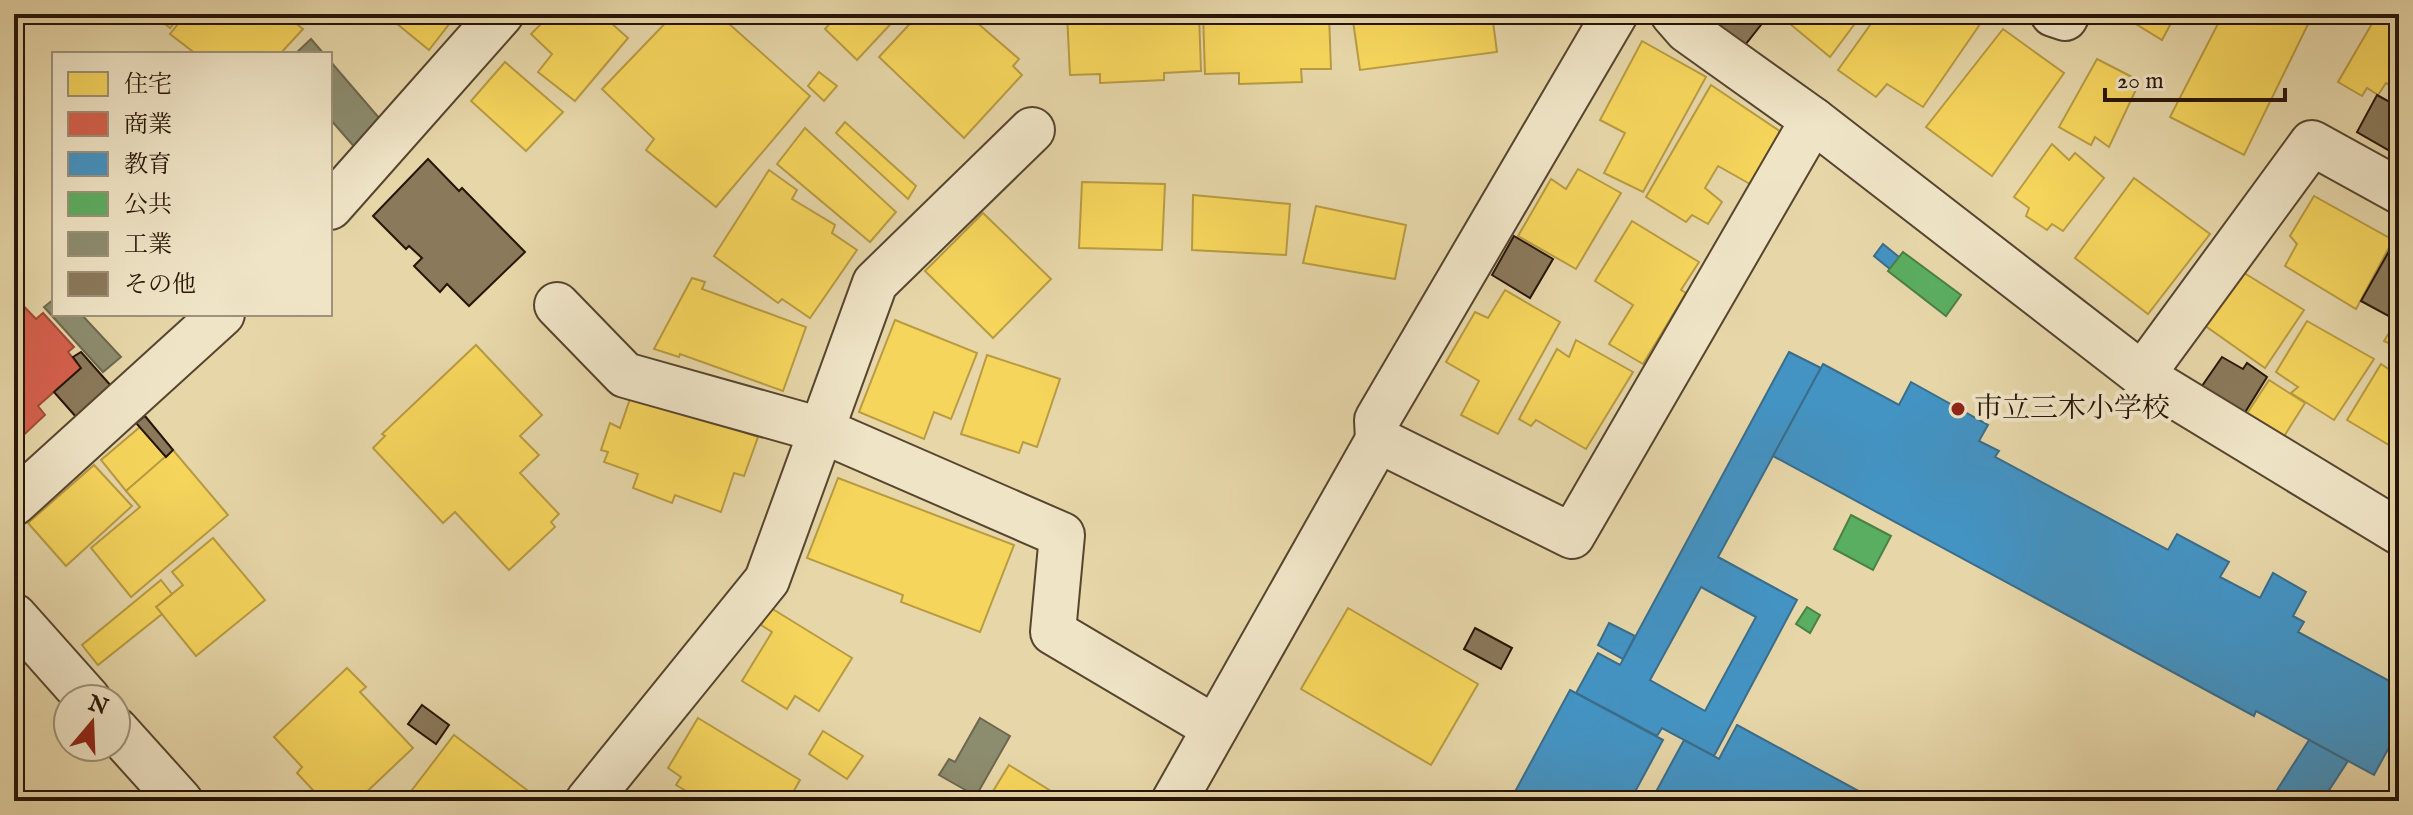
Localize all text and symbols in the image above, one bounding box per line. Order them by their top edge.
legend [52,52,332,316]
scale bar [2105,52,2285,102]
text: 20 m [2117,66,2164,97]
text: 住宅 [124,70,172,101]
text: 商業 [124,110,172,141]
text: 教育 [124,150,172,181]
text: 公共 [124,190,172,221]
text: 工業 [124,230,172,261]
text: その他 [124,270,196,301]
place label: 市立三木小学校 [1974,392,2170,427]
marker: 市立三木小学校 [1949,400,1967,418]
north arrow [52,683,132,763]
text: N [83,689,111,722]

